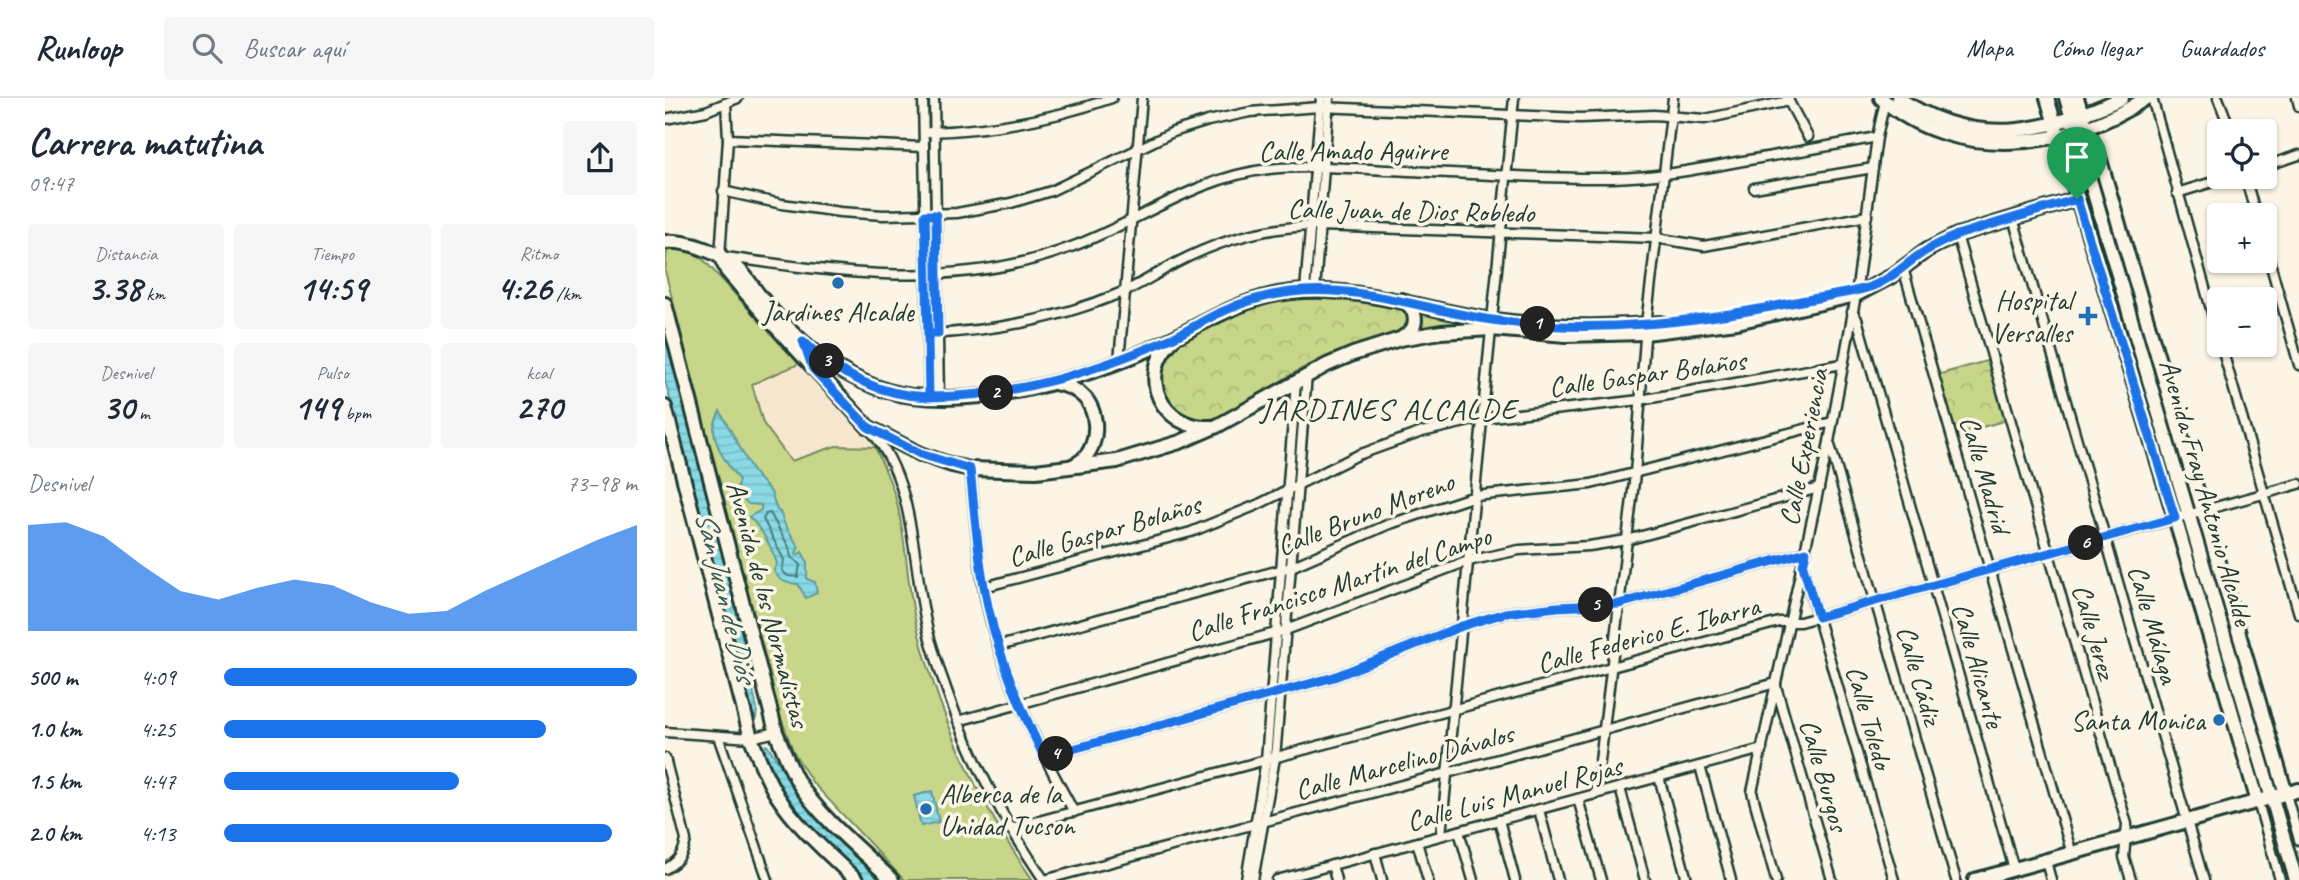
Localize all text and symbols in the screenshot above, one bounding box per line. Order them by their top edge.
search box [164,17,654,80]
text: Runloop [35,27,122,69]
icon: search [188,29,226,67]
text: Buscar aquí [244,32,345,65]
text: Mapa [1966,33,2013,63]
text: Cómo llegar [2051,33,2142,63]
text: Guardados [2180,33,2264,63]
text: Carrera matutina [28,119,262,166]
map controls [2207,119,2277,357]
button: locate [2207,119,2277,189]
button: share [563,121,637,195]
pin [2047,127,2107,199]
street label: Calle Amado Aguirre [1259,133,1449,168]
icon: arrive [2058,138,2096,176]
text: 09:47 [28,169,74,198]
street label: Calle Juan de Dios Robledo [1287,191,1537,230]
button: + [2207,203,2277,273]
text: Distancia [95,242,157,266]
text: Tiempo [311,242,354,266]
text: Ritmo [520,242,558,266]
text: 3.38 [87,266,142,311]
text: 14:59 [298,266,367,311]
text: 4:26 [497,266,552,311]
marker: Jardines Alcalde [830,275,846,291]
text: km [142,282,165,306]
text: /km [552,282,581,306]
place label: Hospital Versalles [1991,283,2077,350]
button: − [2207,287,2277,357]
place label: Jardines Alcalde [760,294,915,329]
pin: 1 [1521,306,1555,342]
marker: Hospital Versalles [2078,306,2098,326]
text: 1 [1533,311,1542,335]
street label: Calle Gaspar Bolaños [1547,342,1750,405]
pin: 3 [809,344,845,378]
text: 3 [822,348,831,372]
street label: Avenida Fray Antonio Alcalde [2152,355,2262,631]
text: Desnivel [100,361,152,385]
text: Pulso [317,361,348,385]
text: kcal [526,361,551,385]
street label: Calle Experiencia [1771,364,1836,529]
pin: 2 [979,376,1013,410]
text: 2 [991,380,1000,404]
text: 30 [103,385,134,430]
text: 149 [294,385,341,430]
text: 270 [515,385,562,430]
district label: JARDINES ALCALDE [1258,390,1520,428]
text: m [134,401,150,425]
text: bpm [341,401,371,425]
street label: Calle Madrid [1952,412,2020,540]
street label: Calle Bruno Moreno [1272,463,1460,563]
text: Desnivel [28,469,90,498]
text: 73–98 m [567,469,637,498]
street label: Avenida de los Normalistas [719,477,819,733]
street label: Calle Gaspar Bolaños [1004,486,1207,575]
water label: San Juan de Diós [687,507,767,691]
street label: Calle Francisco Martín del Campo [1183,517,1497,649]
pin: 6 [2069,526,2103,560]
text: 6 [2081,530,2090,554]
street label: Calle Málaga [2120,561,2188,689]
street label: Calle Jerez [2064,580,2126,685]
street label: Calle Federico E. Ibarra [1533,587,1765,681]
pin: 5 [1579,588,1613,622]
text: 5 [1591,592,1600,616]
street label: Calle Alicante [1944,599,2013,733]
street label: Calle Cádiz [1889,621,1951,731]
street label: Calle Toledo [1838,662,1902,776]
text: 500 m [28,663,77,692]
text: 4:09 [140,663,176,692]
place label: Santa Monica [2071,703,2207,738]
marker: Santa Monica [2211,712,2227,728]
text: 1.0 km [28,715,82,744]
text: 4:25 [140,715,176,744]
street label: Calle Marcelino Dávalos [1291,715,1519,807]
street label: Calle Burgos [1792,715,1858,838]
pin: 4 [1039,736,1073,772]
text: 4 [1051,741,1060,765]
street label: Calle Luis Manuel Rojas [1403,747,1628,839]
text: 1.5 km [28,767,81,796]
text: 4:47 [140,767,176,796]
place label: Alberca de la Unidad Tucson [940,776,1076,843]
marker: Alberca de la Unidad Tucson [918,801,934,817]
text: 2.0 km [28,819,82,848]
text: 4:13 [140,819,176,848]

